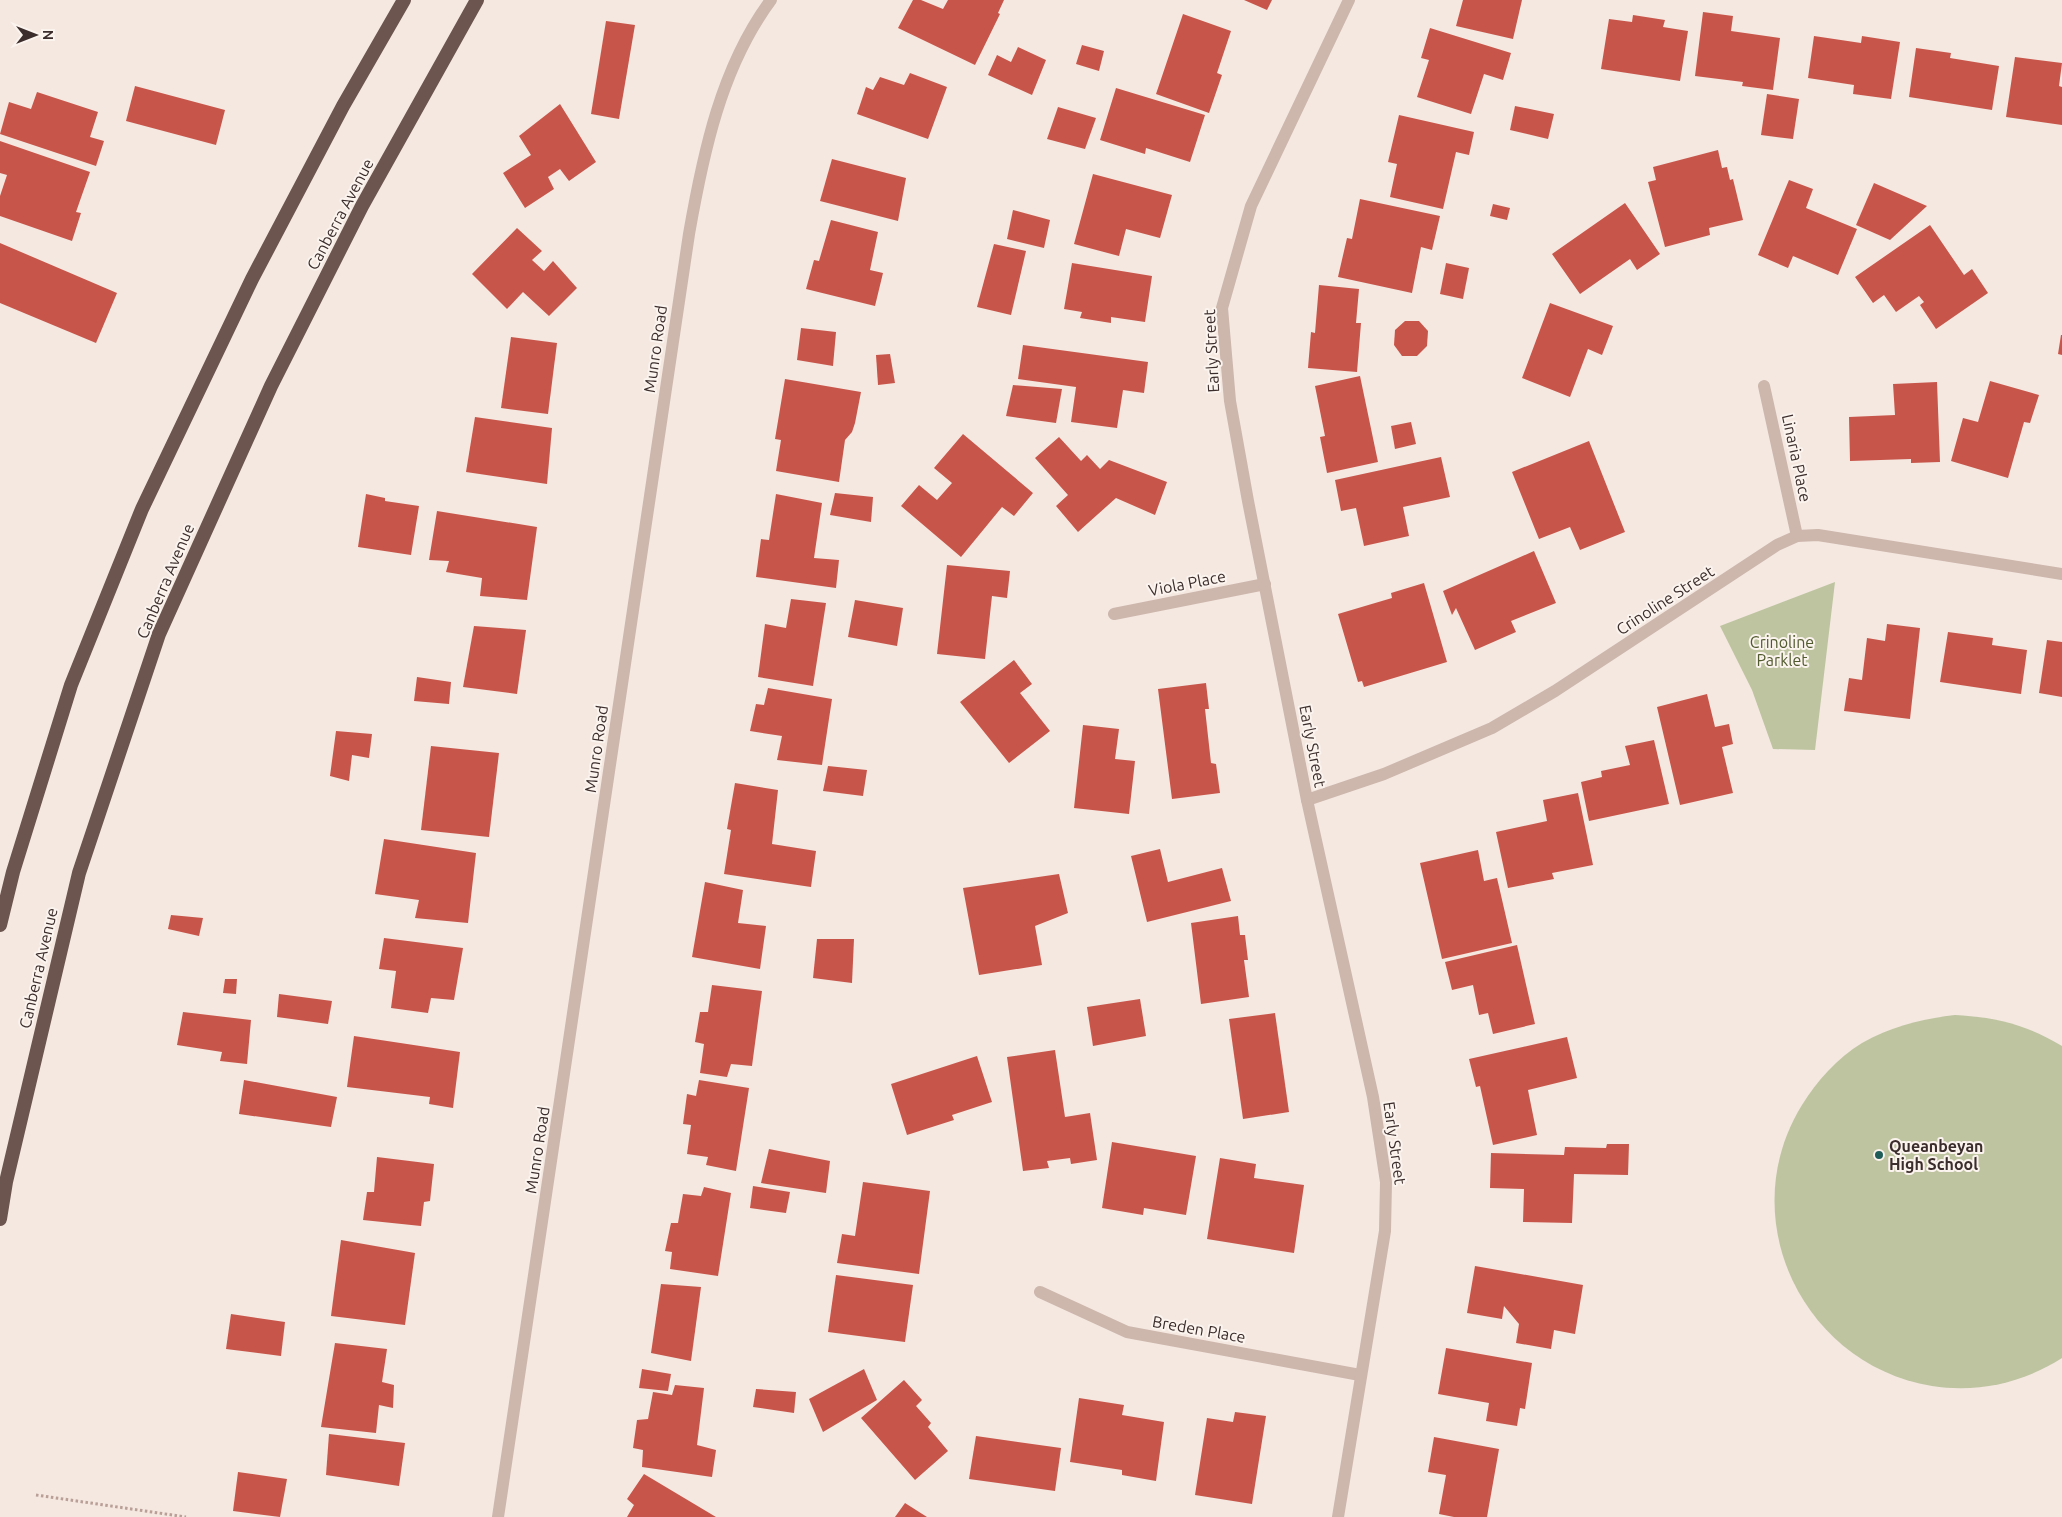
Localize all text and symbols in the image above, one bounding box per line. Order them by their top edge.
north arrow [10,10,60,60]
text: N [40,30,56,40]
street label: Canberra Avenue [303,155,377,273]
street label: Munro Road [640,304,670,394]
street label: Early Street [1200,308,1222,393]
street label: Linaria Place [1779,412,1815,504]
street label: Canberra Avenue [133,521,197,641]
street label: Crinoline Street [1613,561,1718,638]
street label: Viola Place [1147,567,1227,599]
park label: Crinoline Parklet [1750,633,1814,669]
street label: Early Street [1296,703,1330,789]
street label: Munro Road [581,704,611,794]
street label: Canberra Avenue [15,906,61,1030]
street label: Early Street [1380,1100,1410,1186]
street label: Munro Road [521,1105,553,1195]
place label: Queanbeyan High School [1889,1137,1983,1173]
marker: Queanbeyan High School [1873,1149,1885,1161]
street label: Breden Place [1151,1312,1247,1346]

